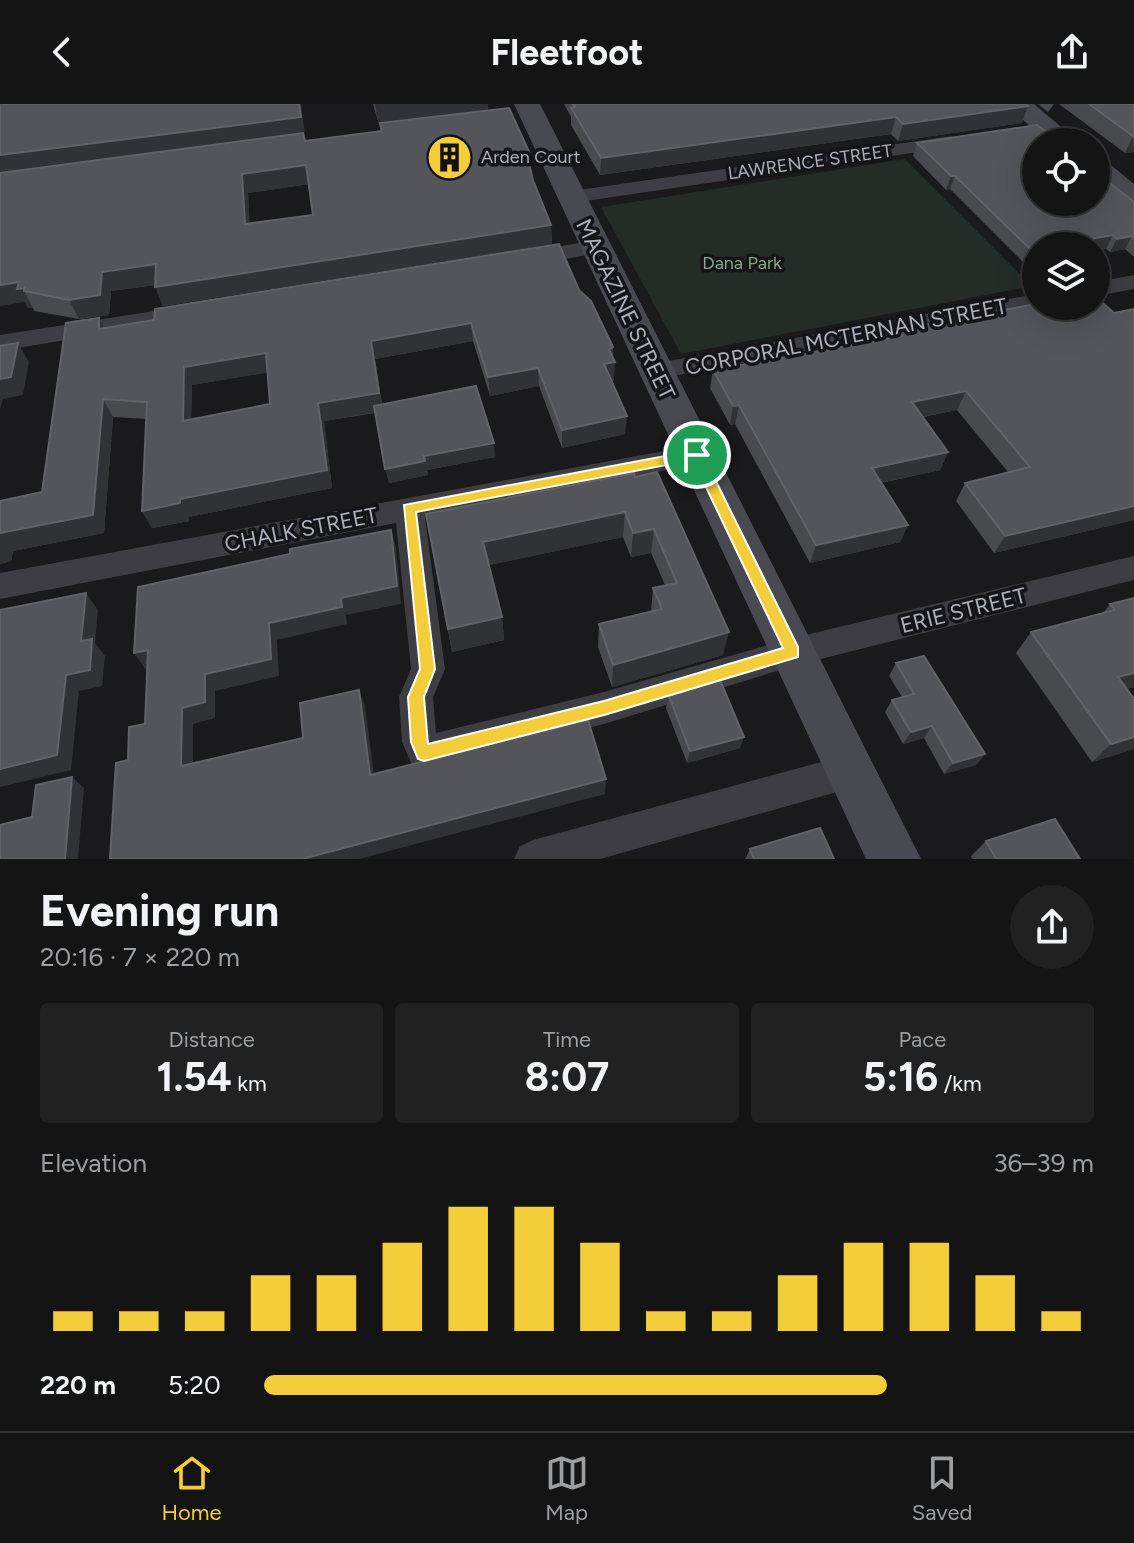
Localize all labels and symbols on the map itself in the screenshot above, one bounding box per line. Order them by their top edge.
building icon: Arden Court [426,133,474,181]
street label: LAWRENCE STREET [726,140,894,184]
place label: Arden Court [481,146,581,168]
street label: MAGAZINE STREET [570,215,681,404]
park label: Dana Park [702,252,782,274]
street label: CORPORAL MCTERNAN STREET [683,292,1009,381]
pin [663,421,731,489]
street label: CHALK STREET [222,501,380,558]
street label: ERIE STREET [897,582,1029,639]

